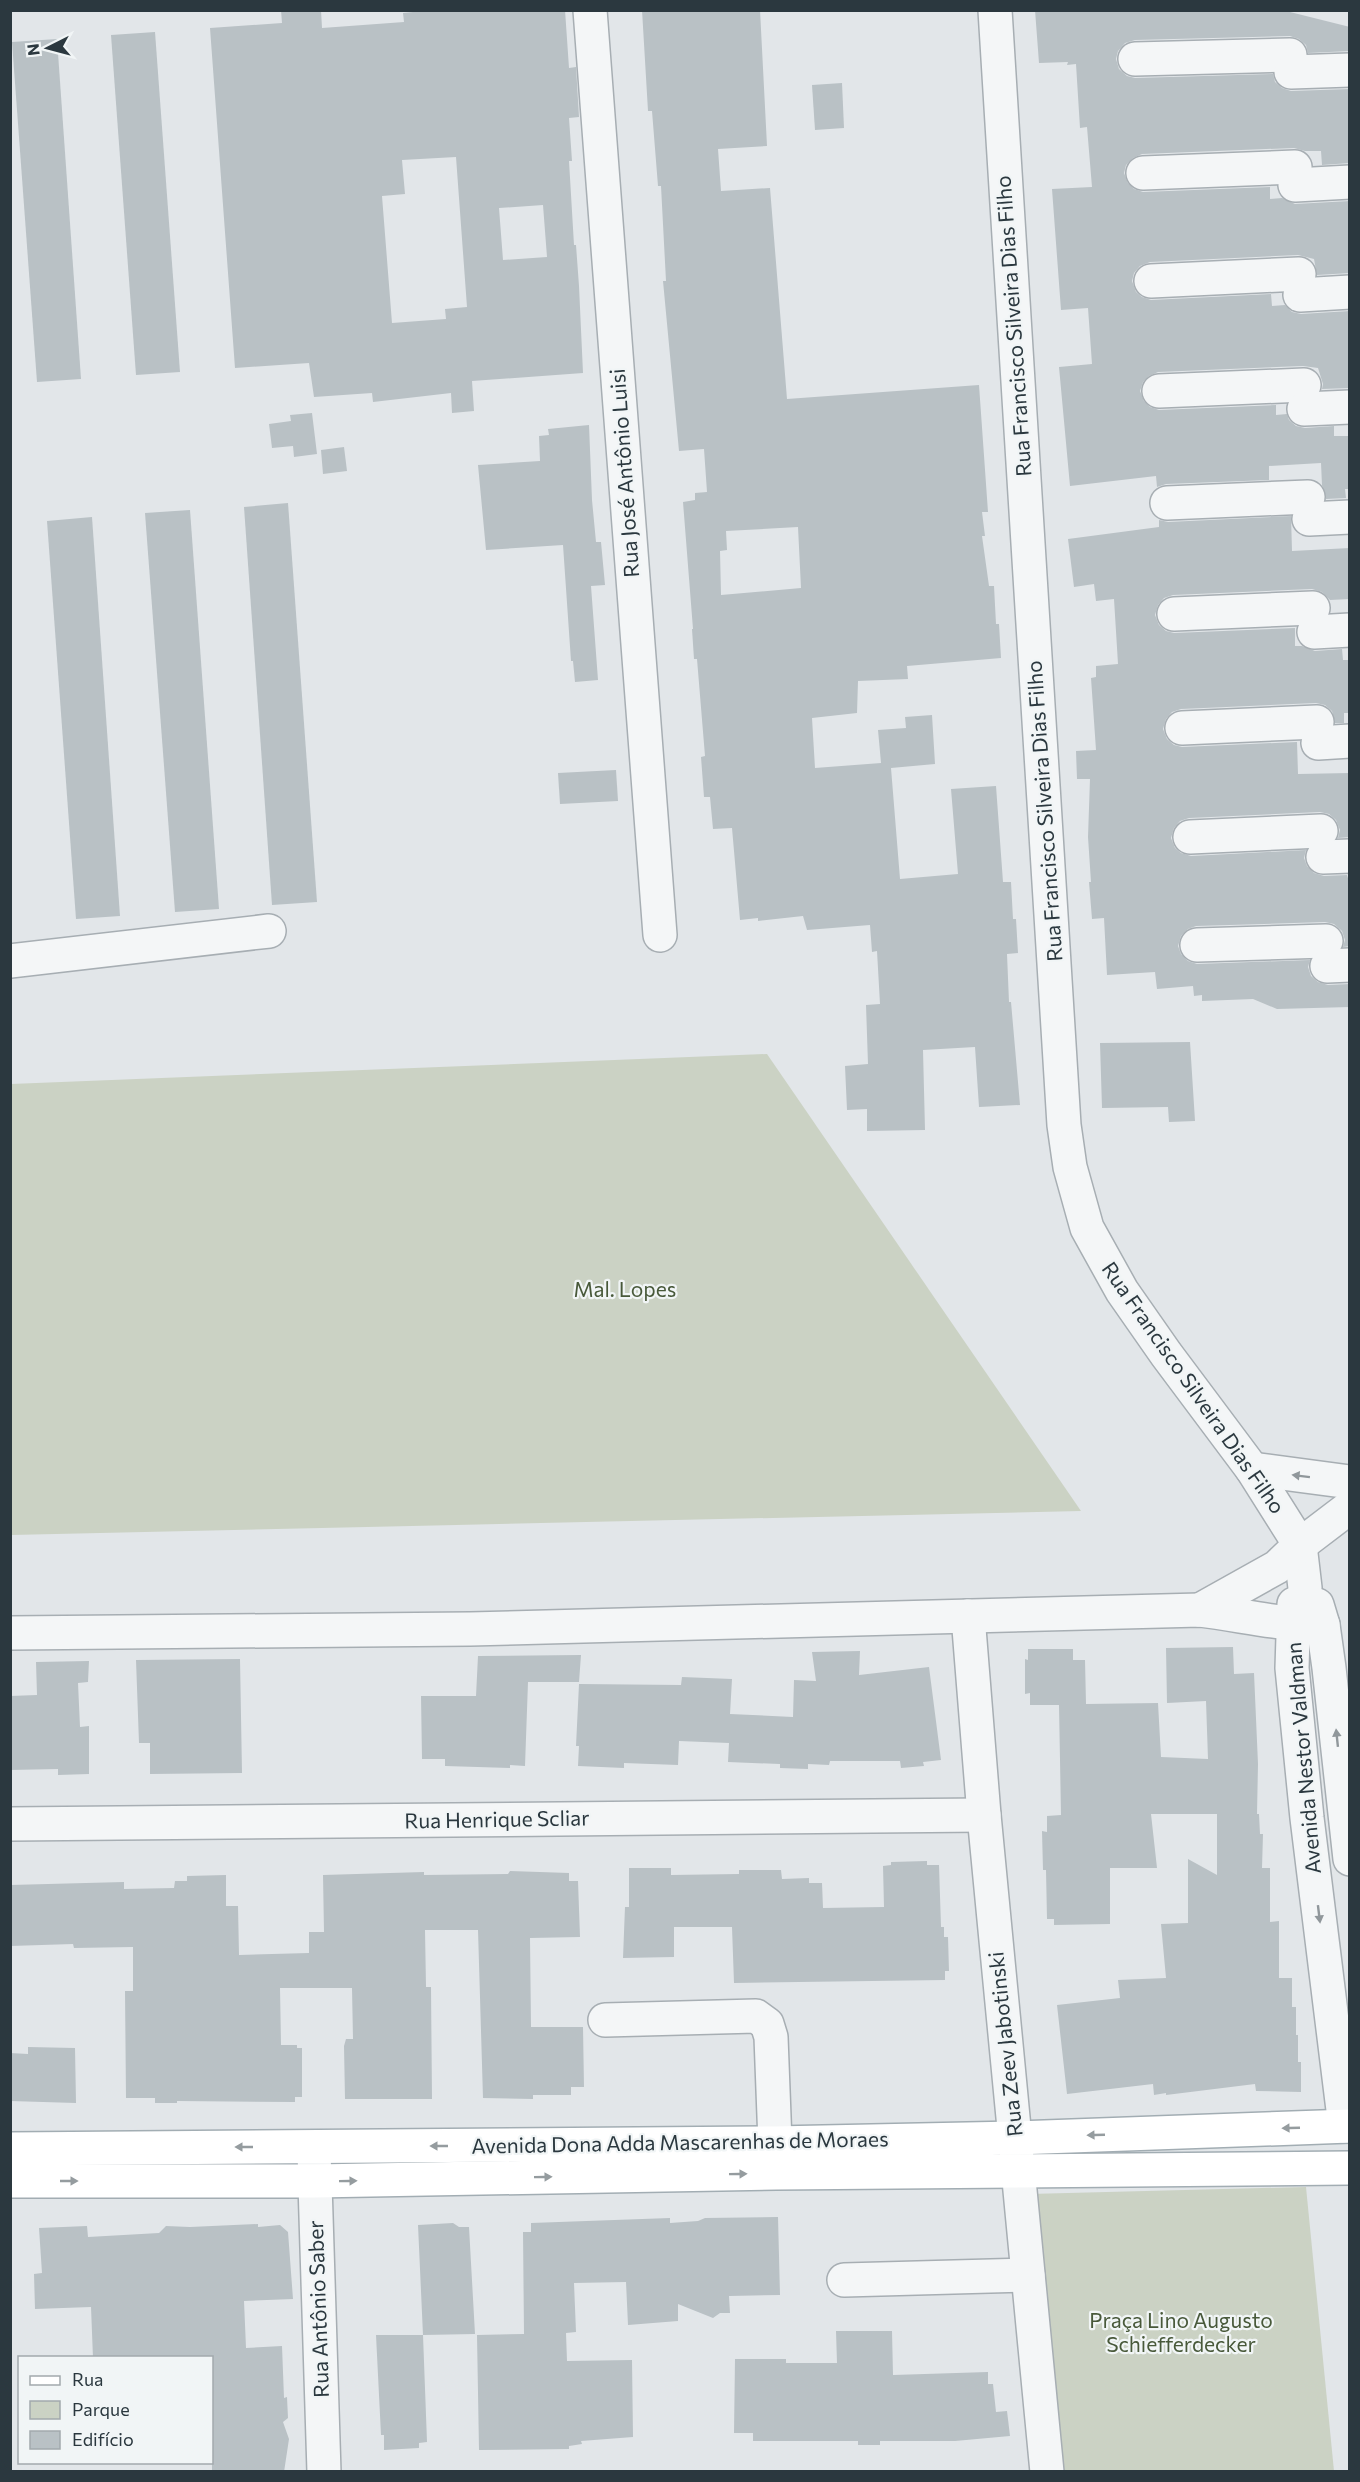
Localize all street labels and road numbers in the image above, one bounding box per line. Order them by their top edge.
street label: Rua Francisco Silveira Dias Filho [990,175,1035,478]
street label: Rua José Antônio Luisi [604,368,643,578]
street label: Rua Francisco Silveira Dias Filho [1021,660,1066,963]
street label: Rua Francisco Silveira Dias Filho [1097,1256,1291,1518]
street label: Avenida Nestor Valdman [1280,1641,1325,1875]
street label: Rua Henrique Scliar [404,1804,590,1833]
street label: Rua Zeev Jabotinski [982,1950,1027,2138]
street label: Avenida Dona Adda Mascarenhas de Moraes [471,2125,889,2158]
street label: Rua Antônio Saber [302,2220,333,2398]

